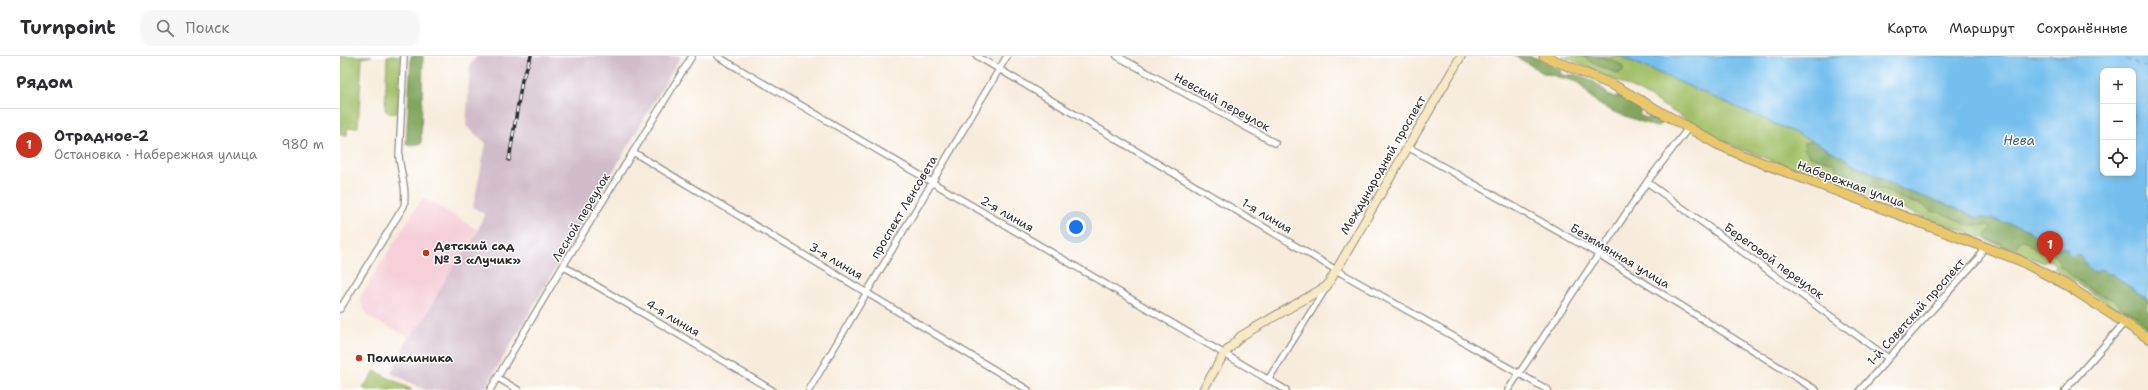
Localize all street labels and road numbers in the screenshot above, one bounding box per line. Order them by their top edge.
street label: Невский переулок [1171,69,1273,135]
street label: Международный проспект [1337,92,1430,237]
street label: проспект Ленсовета [867,152,941,262]
street label: Набережная улица [1795,157,1908,211]
street label: Лесной переулок [548,169,614,264]
street label: 2-я линия [977,192,1037,236]
street label: 1-я линия [1239,195,1295,237]
street label: Береговой переулок [1721,219,1828,303]
street label: Безымянная улица [1567,220,1673,292]
street label: 3-я линия [806,239,866,283]
street label: 1-й Советский проспект [1864,254,1969,369]
street label: 4-я линия [643,296,703,340]

